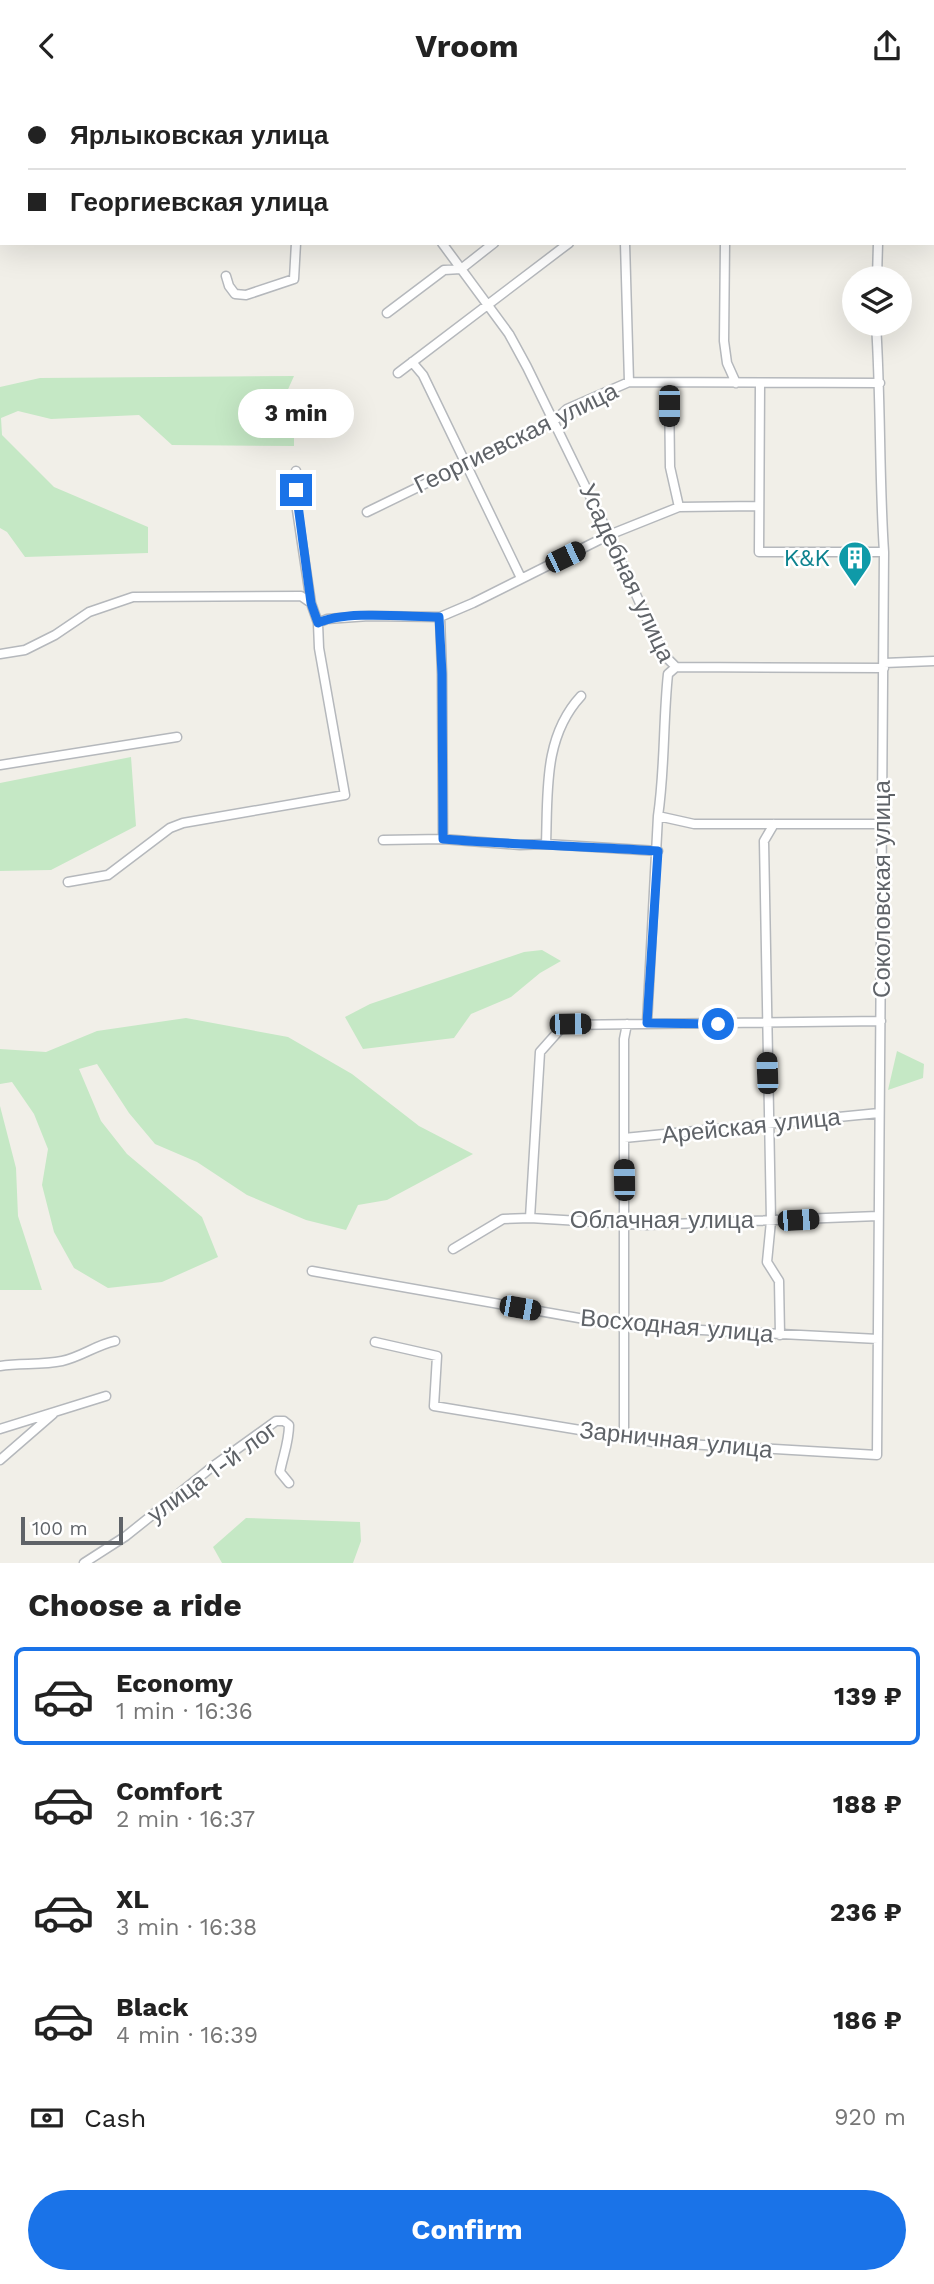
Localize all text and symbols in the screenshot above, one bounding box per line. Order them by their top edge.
icon: back [28,27,66,65]
text: Vroom [415,27,519,65]
icon: share [868,27,906,65]
text: Ярлыковская улица [70,120,328,150]
text: Георгиевская улица [70,187,328,217]
map controls [842,266,912,336]
button: layers [842,266,912,336]
street label: Георгиевская улица [410,376,623,499]
car [659,385,680,427]
callout: 3 min [238,389,354,437]
text: 3 min [265,400,327,427]
route end [280,474,312,506]
street label: Усадебная улица [573,479,681,667]
car [542,538,589,576]
building icon: K&K [836,539,874,588]
place label: K&K [784,544,830,572]
street label: Соколовская улица [868,779,896,998]
route start [702,1008,734,1040]
car [549,1013,592,1035]
car [756,1052,779,1094]
street label: Арейская улица [660,1103,842,1149]
car [614,1159,635,1201]
street label: Облачная улица [570,1206,755,1234]
car [777,1208,820,1232]
car [498,1294,543,1322]
street label: Восходная улица [579,1304,775,1348]
street label: улица 1-й лог [142,1415,282,1528]
street label: Зарничная улица [578,1416,775,1464]
scale bar [21,1514,122,1546]
text: 100 m [32,1517,88,1540]
text: Choose a ride [28,1586,242,1624]
icon: car [32,1665,95,1728]
text: Economy [116,1668,233,1698]
text: 139 ₽ [834,1681,902,1711]
text: 1 min · 16:36 [116,1698,253,1725]
icon: car [32,1773,95,1836]
text: Comfort [116,1776,222,1806]
text: 188 ₽ [833,1789,902,1819]
text: 2 min · 16:37 [116,1806,255,1833]
icon: car [32,1881,95,1944]
text: XL [116,1884,149,1914]
text: 236 ₽ [830,1897,902,1927]
text: 3 min · 16:38 [116,1914,257,1941]
icon: car [32,1989,95,2052]
text: Black [116,1992,188,2022]
text: 186 ₽ [833,2005,902,2035]
text: 4 min · 16:39 [116,2022,258,2049]
icon: cash [28,2099,66,2137]
text: Cash [84,2103,146,2133]
text: 920 m [834,2104,906,2131]
button: Confirm [28,2190,906,2270]

